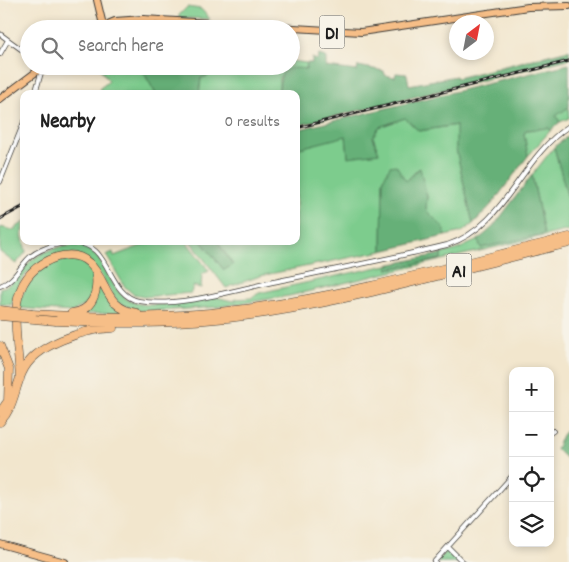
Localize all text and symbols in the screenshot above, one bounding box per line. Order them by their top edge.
north arrow [449,15,494,60]
road number: D1 [320,16,344,48]
search box [20,20,300,75]
icon: search [38,34,66,62]
text: Search here [78,34,164,61]
text: Nearby [40,108,95,138]
text: 0 results [225,111,280,134]
road number: A1 [446,254,472,286]
map controls [509,367,554,547]
button: + [509,367,554,412]
button: − [509,412,554,457]
button: locate [509,457,554,502]
button: layers [509,502,554,547]

